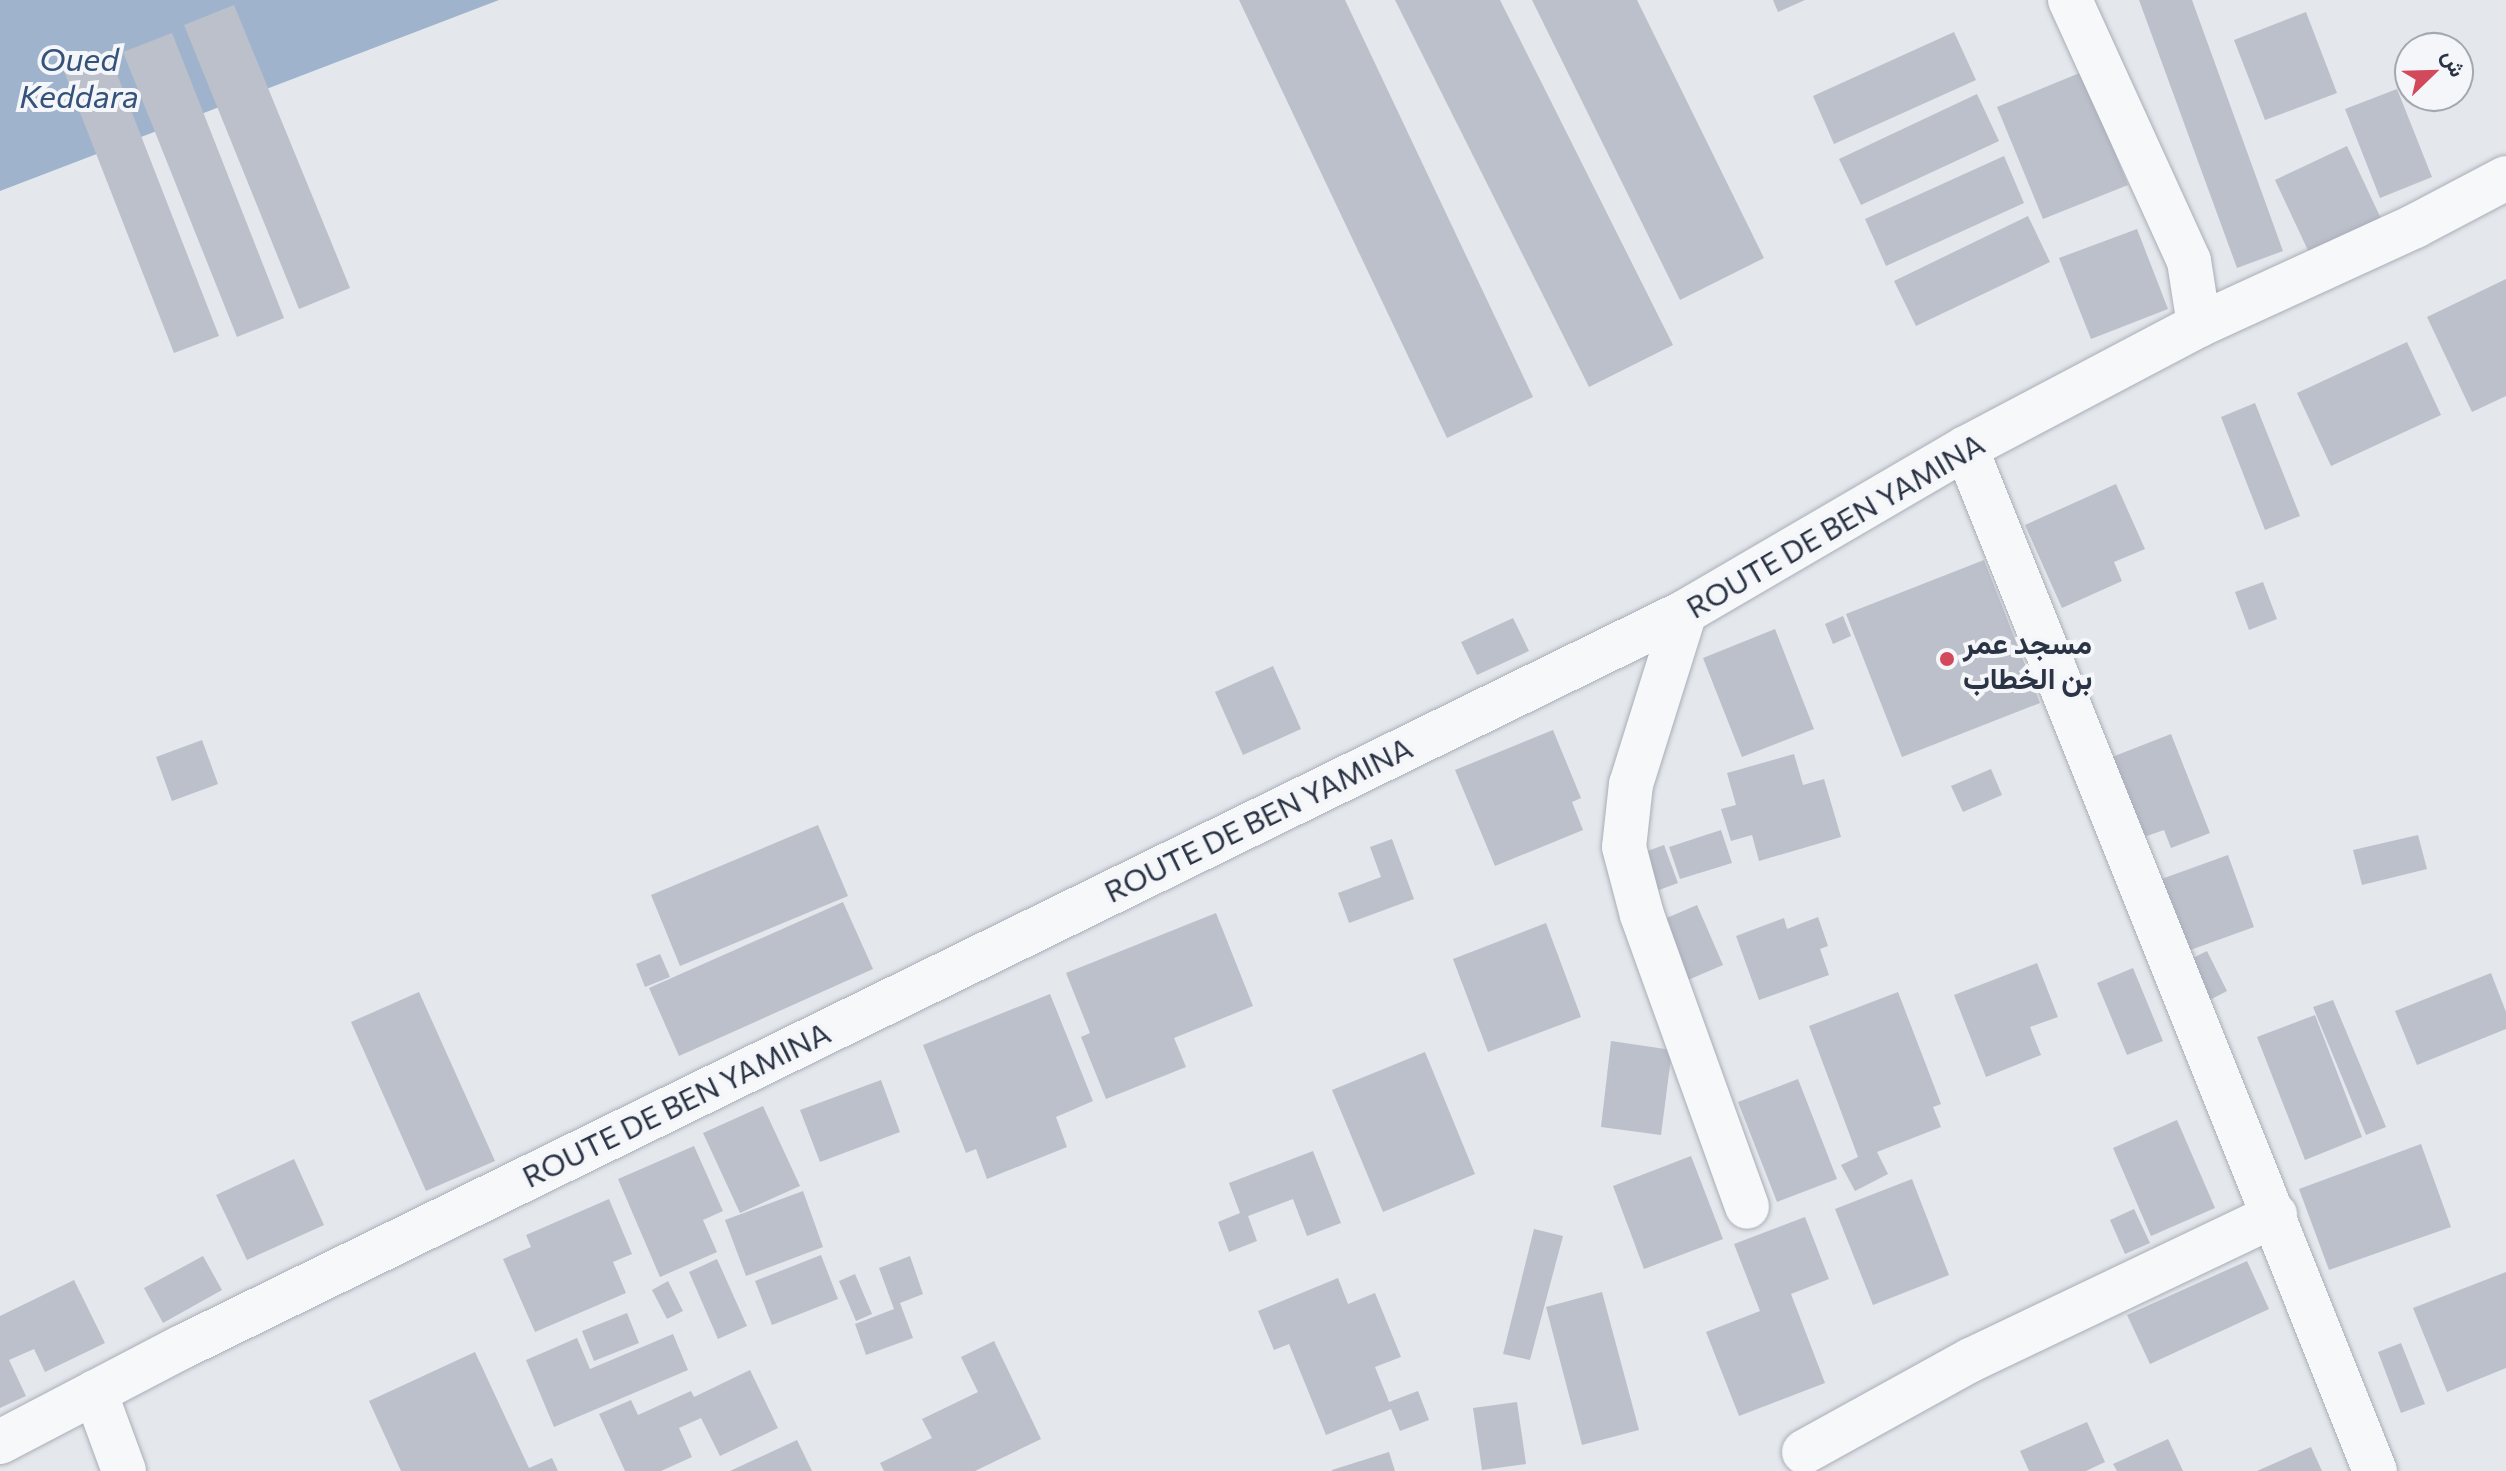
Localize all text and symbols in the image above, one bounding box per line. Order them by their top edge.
north arrow [2394,32,2474,112]
water label: Oued Keddara [19,40,139,115]
text: ش [2437,46,2472,81]
street label: ROUTE DE BEN YAMINA [1680,425,1990,625]
place label: مسجد عمر بن الخطاب [1963,624,2092,694]
marker: مسجد عمر بن الخطاب [1938,650,1956,668]
street label: ROUTE DE BEN YAMINA [1098,729,1418,909]
street label: ROUTE DE BEN YAMINA [516,1014,836,1194]

